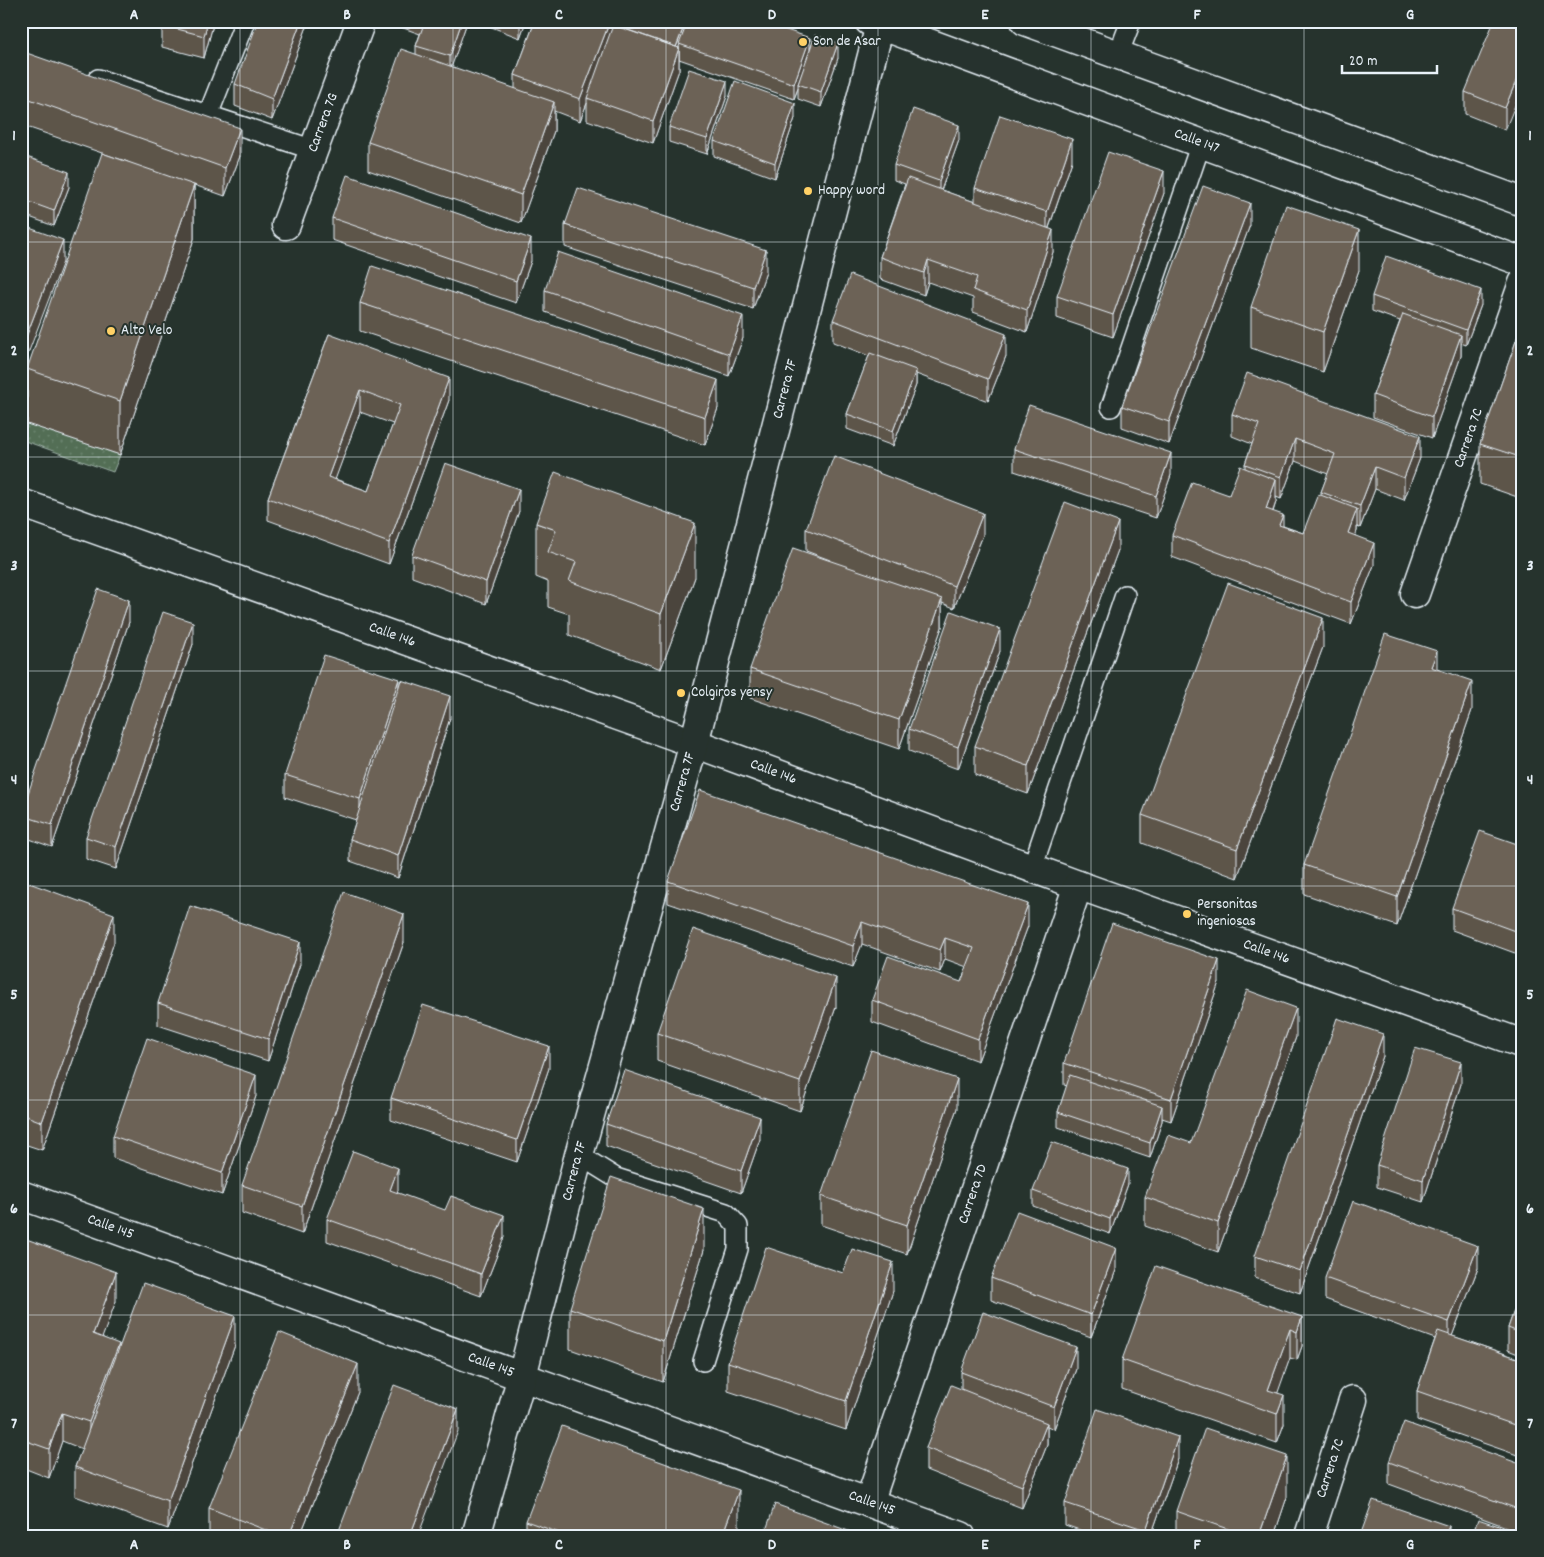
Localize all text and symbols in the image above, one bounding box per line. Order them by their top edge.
text: A [130,4,139,27]
text: B [343,4,351,27]
text: C [555,4,563,27]
text: D [768,4,777,27]
text: E [981,4,989,27]
text: F [1193,4,1201,27]
text: G [1406,4,1414,27]
place label: Son de Asar [813,31,881,53]
marker: Son de Asar [797,36,809,48]
scale bar [1342,42,1436,74]
text: 20 m [1349,51,1377,73]
street label: Carrera 7G [303,90,345,155]
street label: Calle 147 [1171,123,1223,160]
text: 1 [12,125,16,148]
text: 1 [1528,125,1532,148]
place label: Happy word [818,180,885,202]
marker: Happy word [802,185,814,197]
place label: Alto Velo [121,320,173,342]
marker: Alto Velo [105,325,117,337]
text: 2 [11,340,18,363]
text: 2 [1527,340,1534,363]
street label: Carrera 7F [767,357,804,421]
street label: Carrera 7C [1449,405,1490,471]
text: 3 [10,555,18,578]
text: 3 [1526,555,1534,578]
street label: Calle 146 [366,617,419,654]
place label: Colgiros yensy [691,682,773,704]
marker: Colgiros yensy [675,687,687,699]
street label: Carrera 7F [664,749,702,814]
street label: Calle 146 [747,754,800,791]
text: 4 [11,769,17,792]
text: 4 [1527,769,1533,792]
place label: Personitas ingeniosas [1197,894,1258,933]
marker: Personitas ingeniosas [1181,908,1193,920]
street label: Calle 146 [1240,934,1293,971]
text: 5 [10,984,18,1007]
text: 5 [1526,984,1534,1007]
street label: Carrera 7F [557,1139,593,1203]
street label: Carrera 7D [953,1161,994,1227]
text: 6 [10,1198,18,1221]
text: 6 [1526,1198,1534,1221]
street label: Calle 145 [84,1209,137,1246]
street label: Calle 145 [465,1347,517,1384]
text: 7 [11,1413,17,1436]
text: 7 [1527,1413,1533,1436]
street label: Carrera 7C [1311,1436,1351,1501]
street label: Calle 145 [845,1485,898,1522]
text: A [130,1534,139,1557]
text: B [343,1534,351,1557]
text: C [555,1534,563,1557]
text: D [768,1534,777,1557]
text: E [981,1534,989,1557]
text: F [1193,1534,1201,1557]
text: G [1406,1534,1414,1557]

